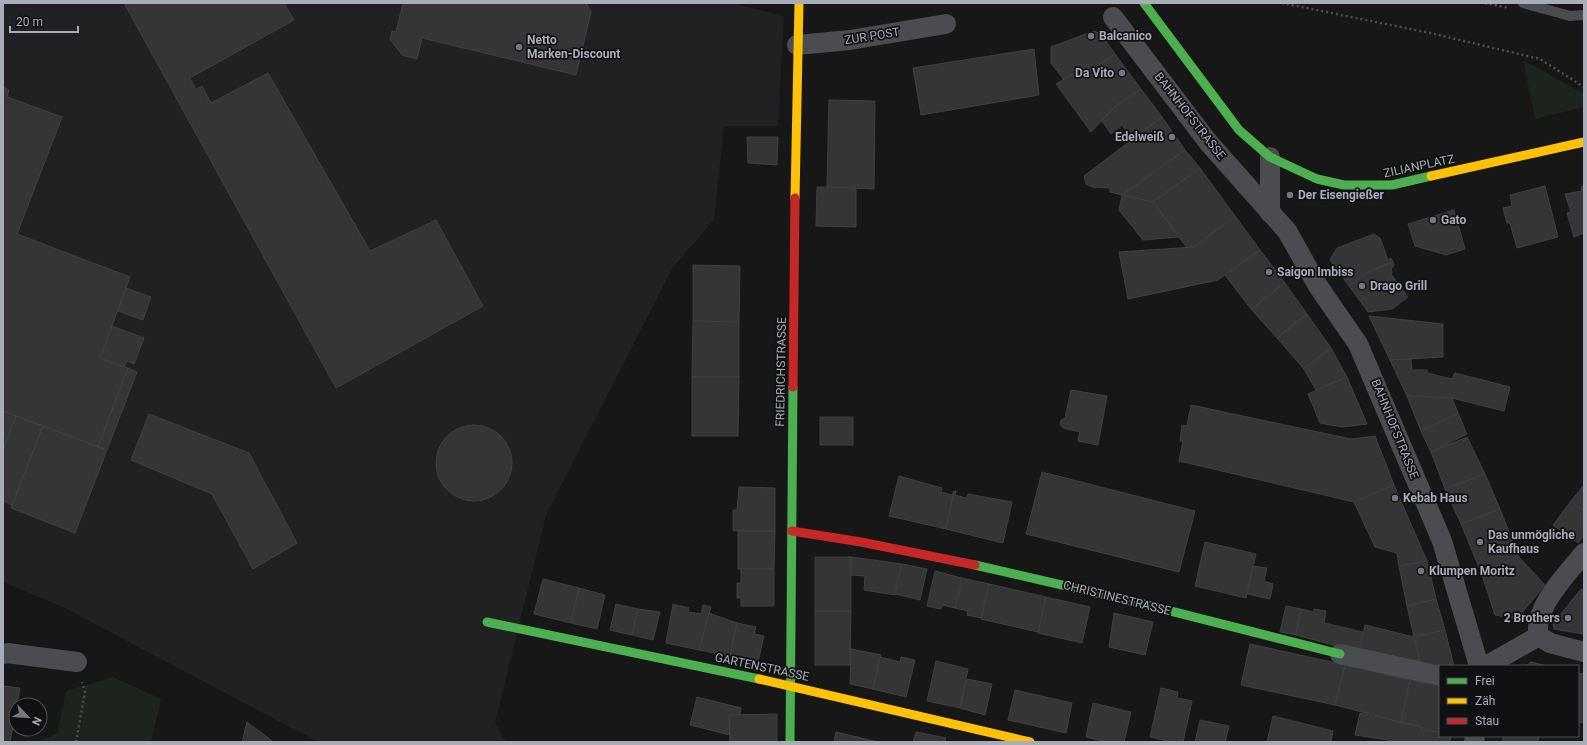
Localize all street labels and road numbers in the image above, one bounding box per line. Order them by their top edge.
street label: ZUR POST [844,25,900,47]
street label: BAHNHOFSTRASSE [1152,70,1228,162]
street label: ZILIANPLATZ [1382,152,1456,180]
street label: FRIEDRICHSTRASSE [773,317,789,427]
street label: BAHNHOFSTRASSE [1369,377,1421,481]
street label: CHRISTINESTRASSE [1062,578,1172,618]
street label: GARTENSTRASSE [714,650,811,684]

